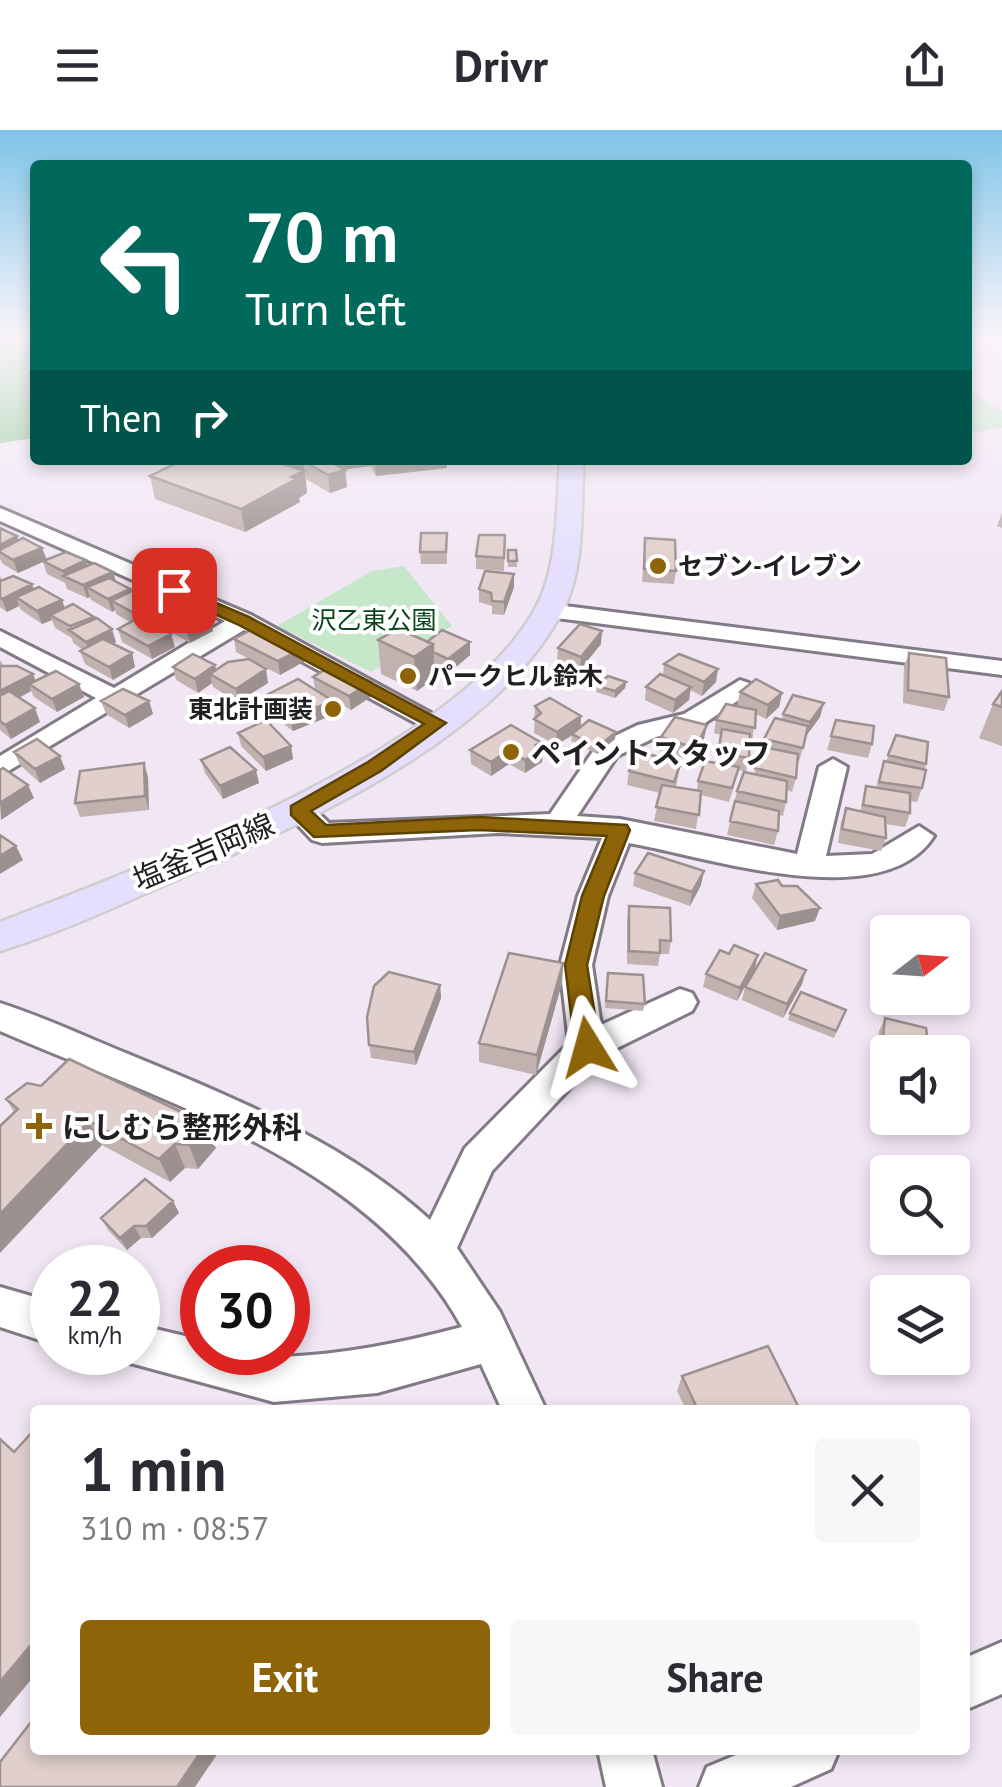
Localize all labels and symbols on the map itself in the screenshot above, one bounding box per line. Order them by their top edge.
pin [132,548,217,633]
place label: セブン-イレブン [678,550,862,582]
marker: セブン-イレブン [647,555,669,577]
park label: 沢乙東公園 [311,604,437,636]
place label: パークヒル鈴木 [428,660,603,692]
marker: パークヒル鈴木 [397,665,419,687]
place label: 東北計画装 [188,693,313,725]
marker: 東北計画装 [322,698,344,720]
place label: ペイントスタッフ [531,733,771,772]
marker: ペイントスタッフ [500,741,522,763]
street label: 塩釜吉岡線 [126,804,280,898]
north arrow [870,915,970,1015]
position arrow [536,995,640,1099]
place label: にしむら整形外科 [62,1107,302,1146]
marker: にしむら整形外科 [26,1113,52,1139]
speed limit sign: 30 [180,1245,310,1375]

